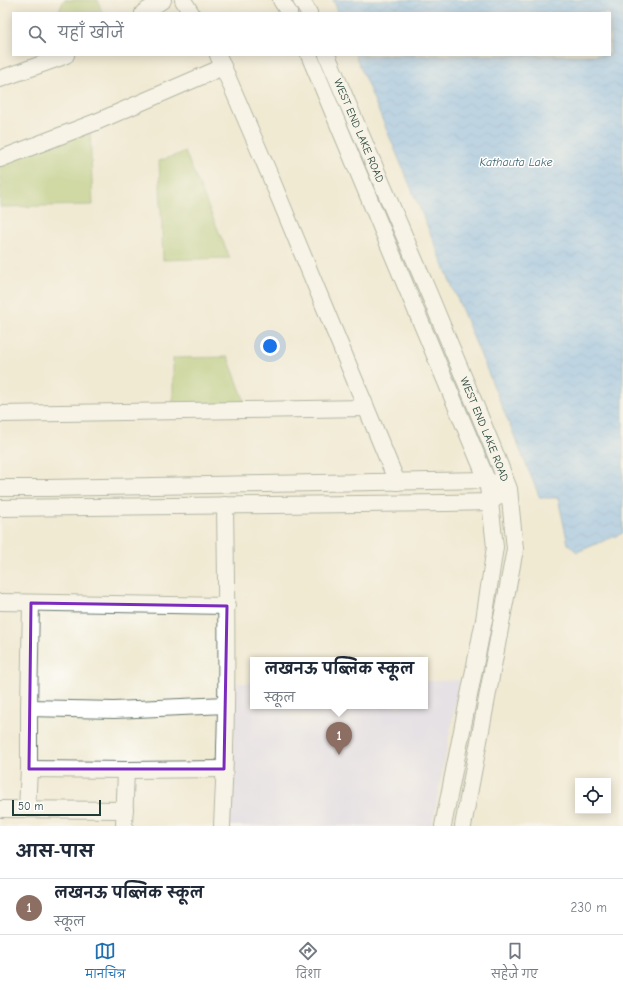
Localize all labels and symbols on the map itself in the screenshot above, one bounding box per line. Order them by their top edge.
street label: WEST END LAKE ROAD [331,77,387,184]
water label: Kathauta Lake [479,155,553,169]
your location [260,336,280,356]
street label: WEST END LAKE ROAD [458,375,512,483]
pin: 1 [326,722,352,755]
scale bar [12,798,101,817]

